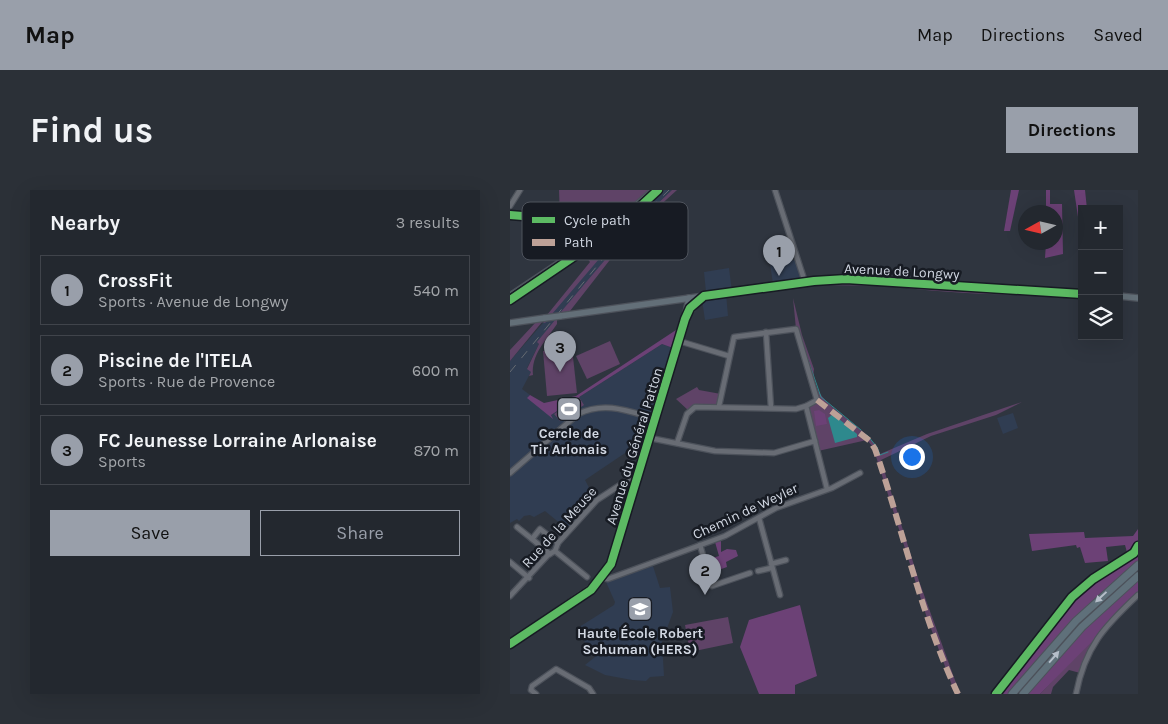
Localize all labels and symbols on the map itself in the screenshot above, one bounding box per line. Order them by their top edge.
legend [522,202,688,260]
north arrow [1018,205,1063,250]
text: Cycle path [564,212,630,229]
text: Path [564,234,593,251]
pin: 1 [763,235,795,276]
street label: Avenue de Longwy [844,260,961,283]
pin: 3 [544,331,576,372]
street label: Avenue du Général Patton [602,366,666,527]
sports icon: Cercle de Tir Arlonais [556,396,582,422]
place label: Cercle de Tir Arlonais [531,425,607,458]
your location [899,444,925,470]
street label: Chemin de Weyler [690,479,801,543]
street label: Rue de la Meuse [518,483,600,571]
pin: 2 [689,554,721,595]
one-way arrow [1095,591,1107,603]
school or university icon: Haute École Robert Schuman (HERS) [627,596,653,622]
place label: Haute École Robert Schuman (HERS) [577,624,704,658]
one-way arrow [1049,650,1060,663]

